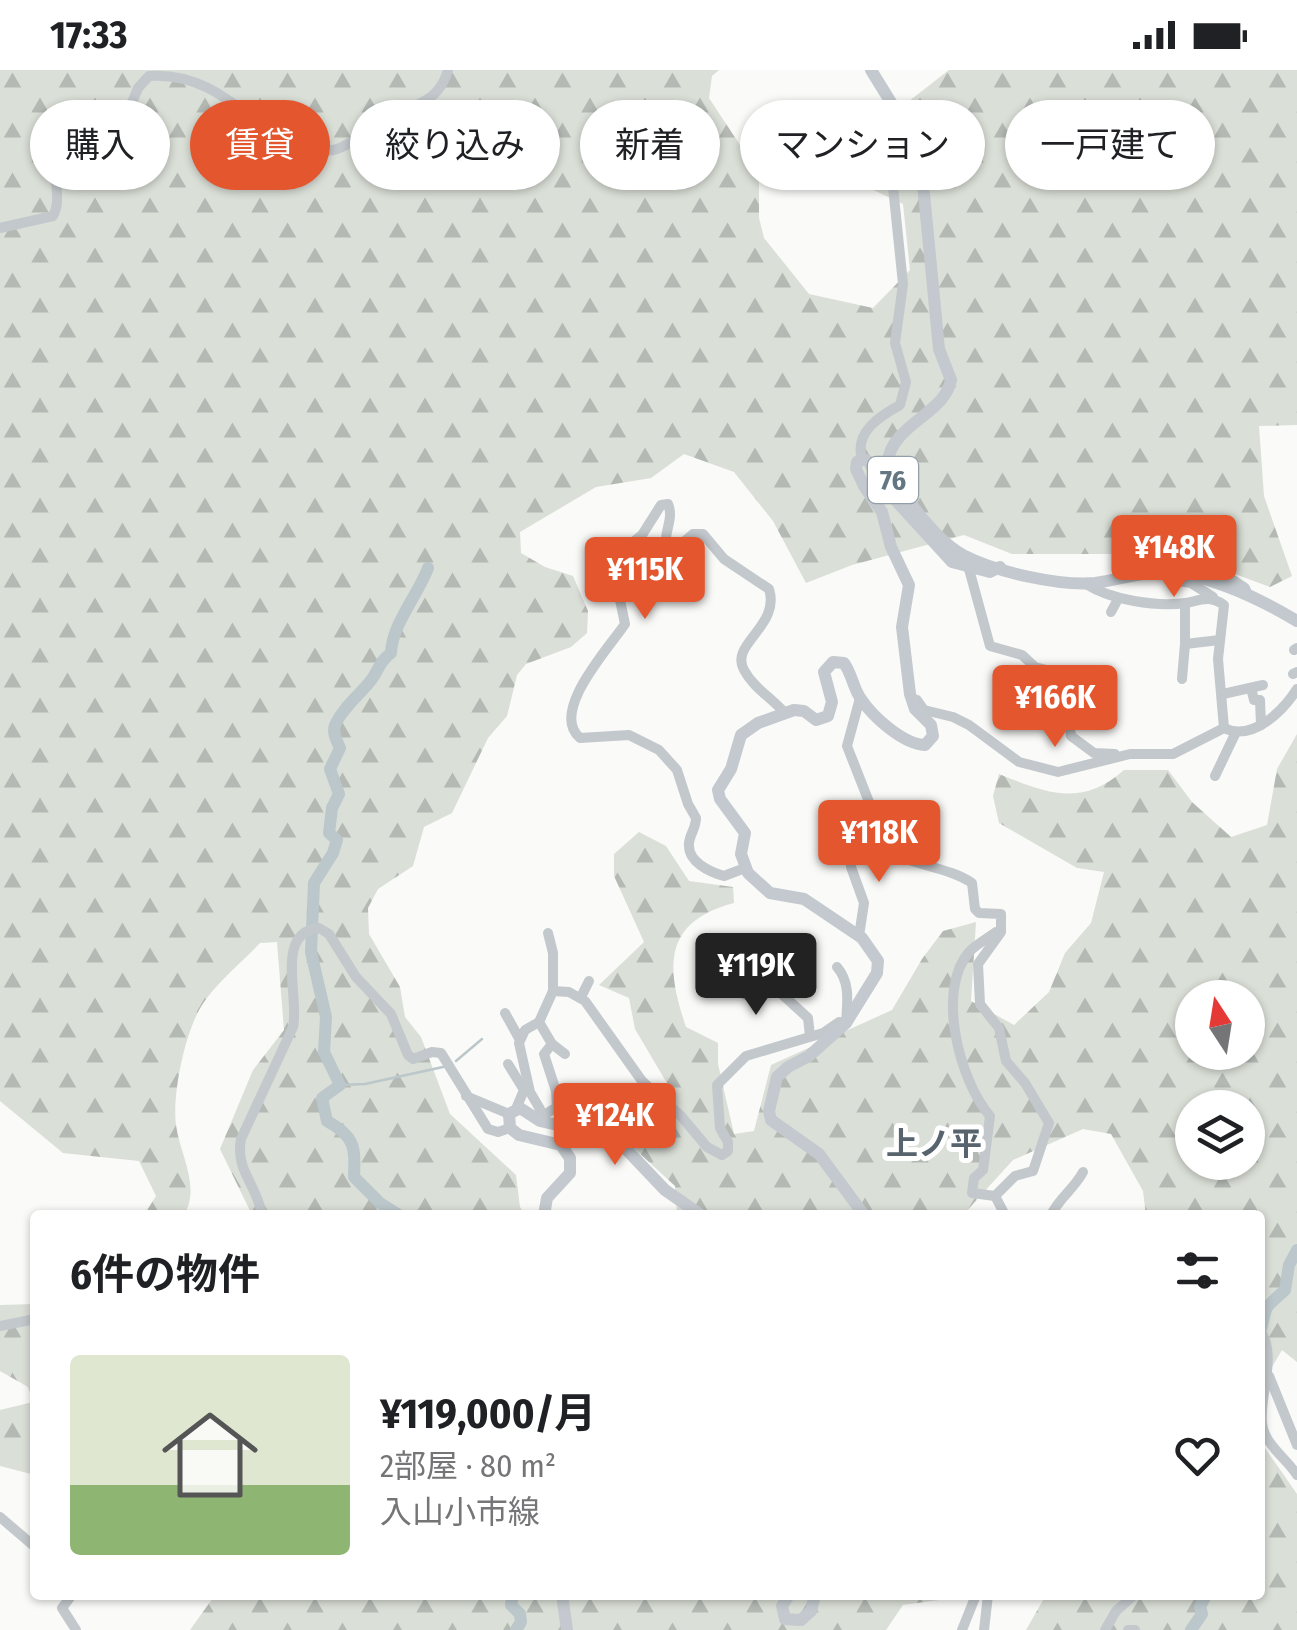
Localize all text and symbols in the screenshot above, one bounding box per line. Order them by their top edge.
text: 17:33 [50,12,128,58]
chip: 購入 [30,100,170,190]
chip: 賃貸 [190,100,330,190]
chip: 絞り込み [350,100,560,190]
chip: 新着 [580,100,720,190]
chip: マンション [740,100,985,190]
chip: 一戸建て [1005,100,1215,190]
road number: 76 [868,457,918,503]
pin: ¥148K [1104,515,1244,600]
text: ¥148K [1133,528,1215,566]
pin: ¥115K [575,537,715,622]
text: ¥115K [607,550,683,588]
pin: ¥166K [985,665,1125,750]
text: ¥166K [1014,678,1096,716]
pin: ¥118K [809,800,949,885]
text: ¥118K [840,813,918,851]
pin: ¥119K [686,933,826,1018]
text: ¥119K [717,946,795,984]
north arrow [1175,980,1265,1070]
map controls [1175,980,1265,1180]
pin: ¥124K [545,1083,685,1168]
button: layers [1175,1090,1265,1180]
text: ¥124K [576,1096,654,1134]
district label: 上ノ平 [886,1125,982,1163]
icon: filters [1170,1243,1225,1298]
text: 6件の物件 [70,1250,260,1300]
text: ¥119,000/月 [380,1389,596,1439]
icon: home [150,1395,270,1515]
icon: heart [1170,1428,1225,1483]
text: 2部屋 · 80 m² [380,1447,556,1485]
text: 入山小市線 [380,1493,540,1531]

